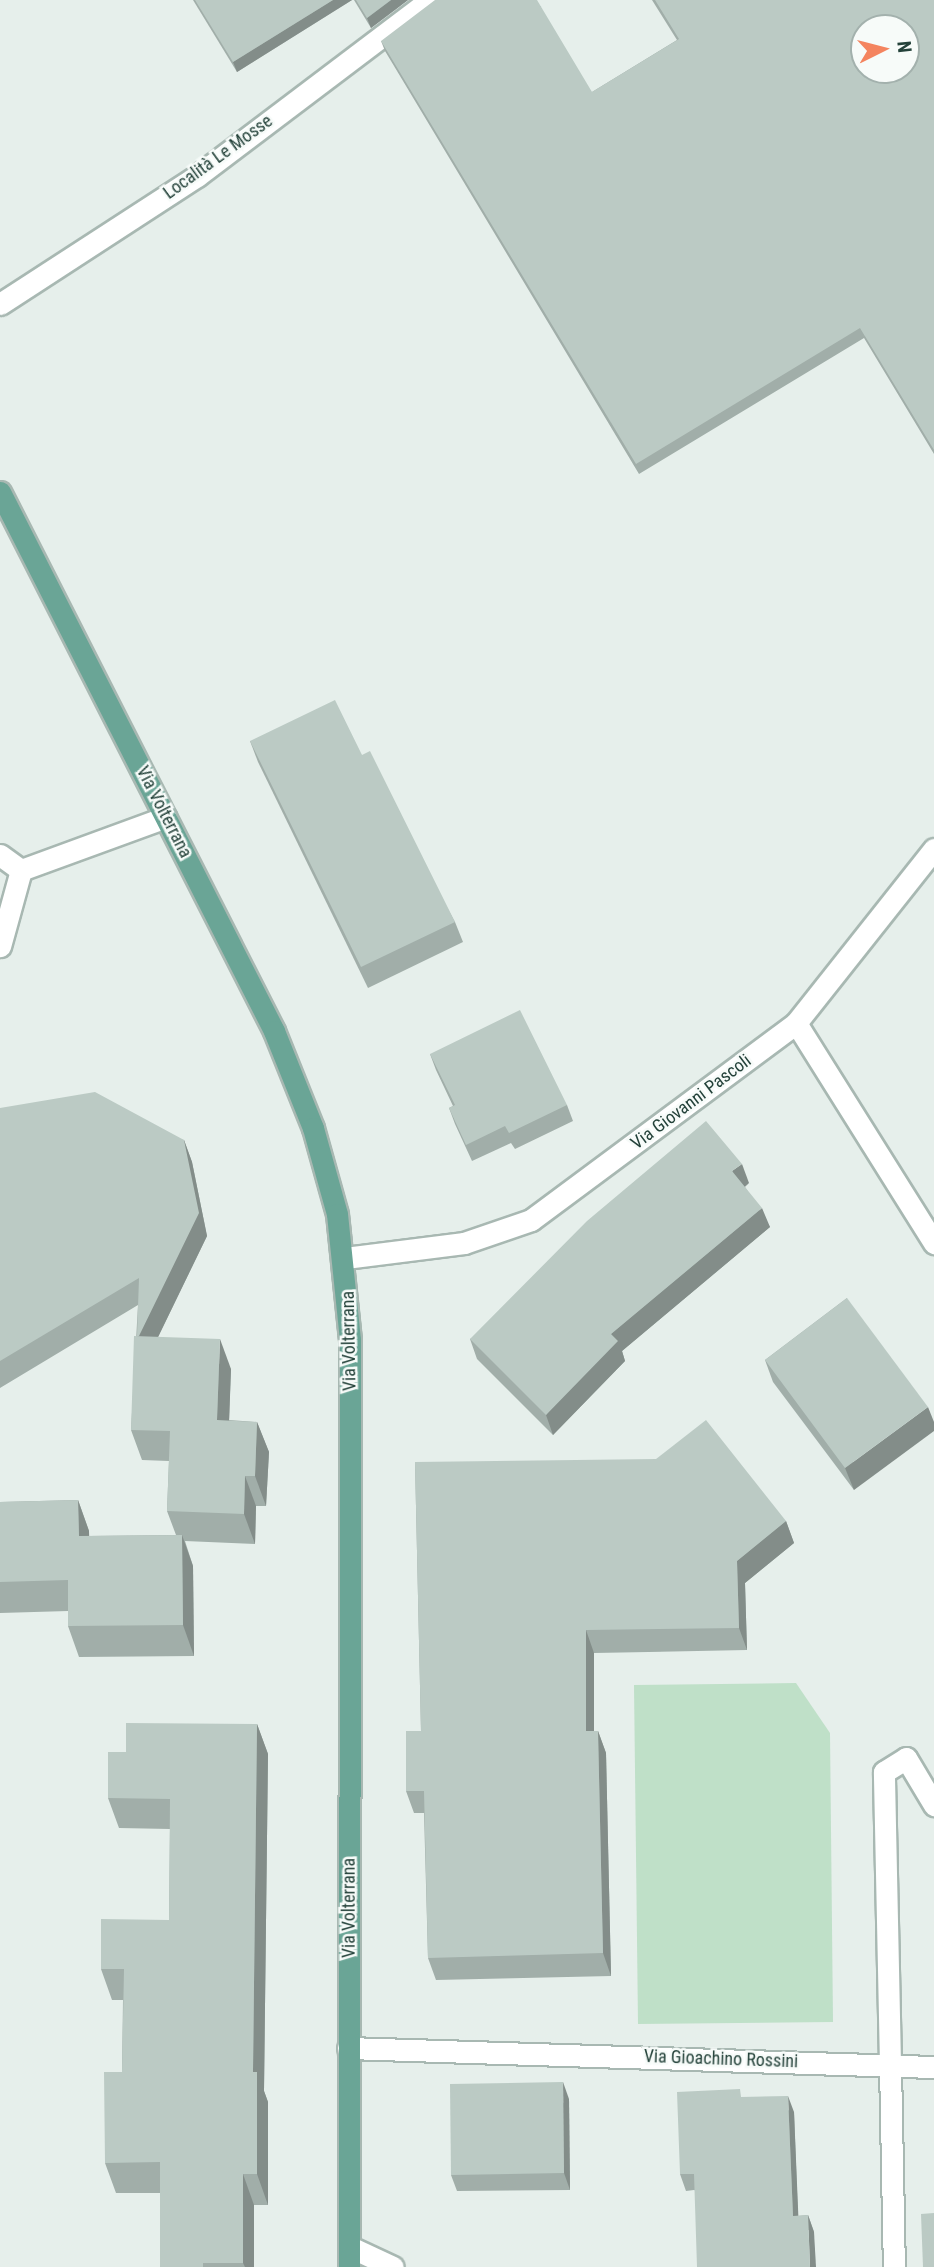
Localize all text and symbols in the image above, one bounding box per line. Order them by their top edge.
north arrow [850,14,920,84]
text: N [892,40,916,54]
street label: Località Le Mosse [159,110,277,204]
street label: Via Volterrana [132,762,196,862]
street label: Via Giovanni Pascoli [627,1050,755,1154]
street label: Via Volterrana [337,1291,361,1391]
street label: Via Volterrana [338,1858,360,1958]
street label: Via Gioachino Rossini [643,2046,799,2072]

